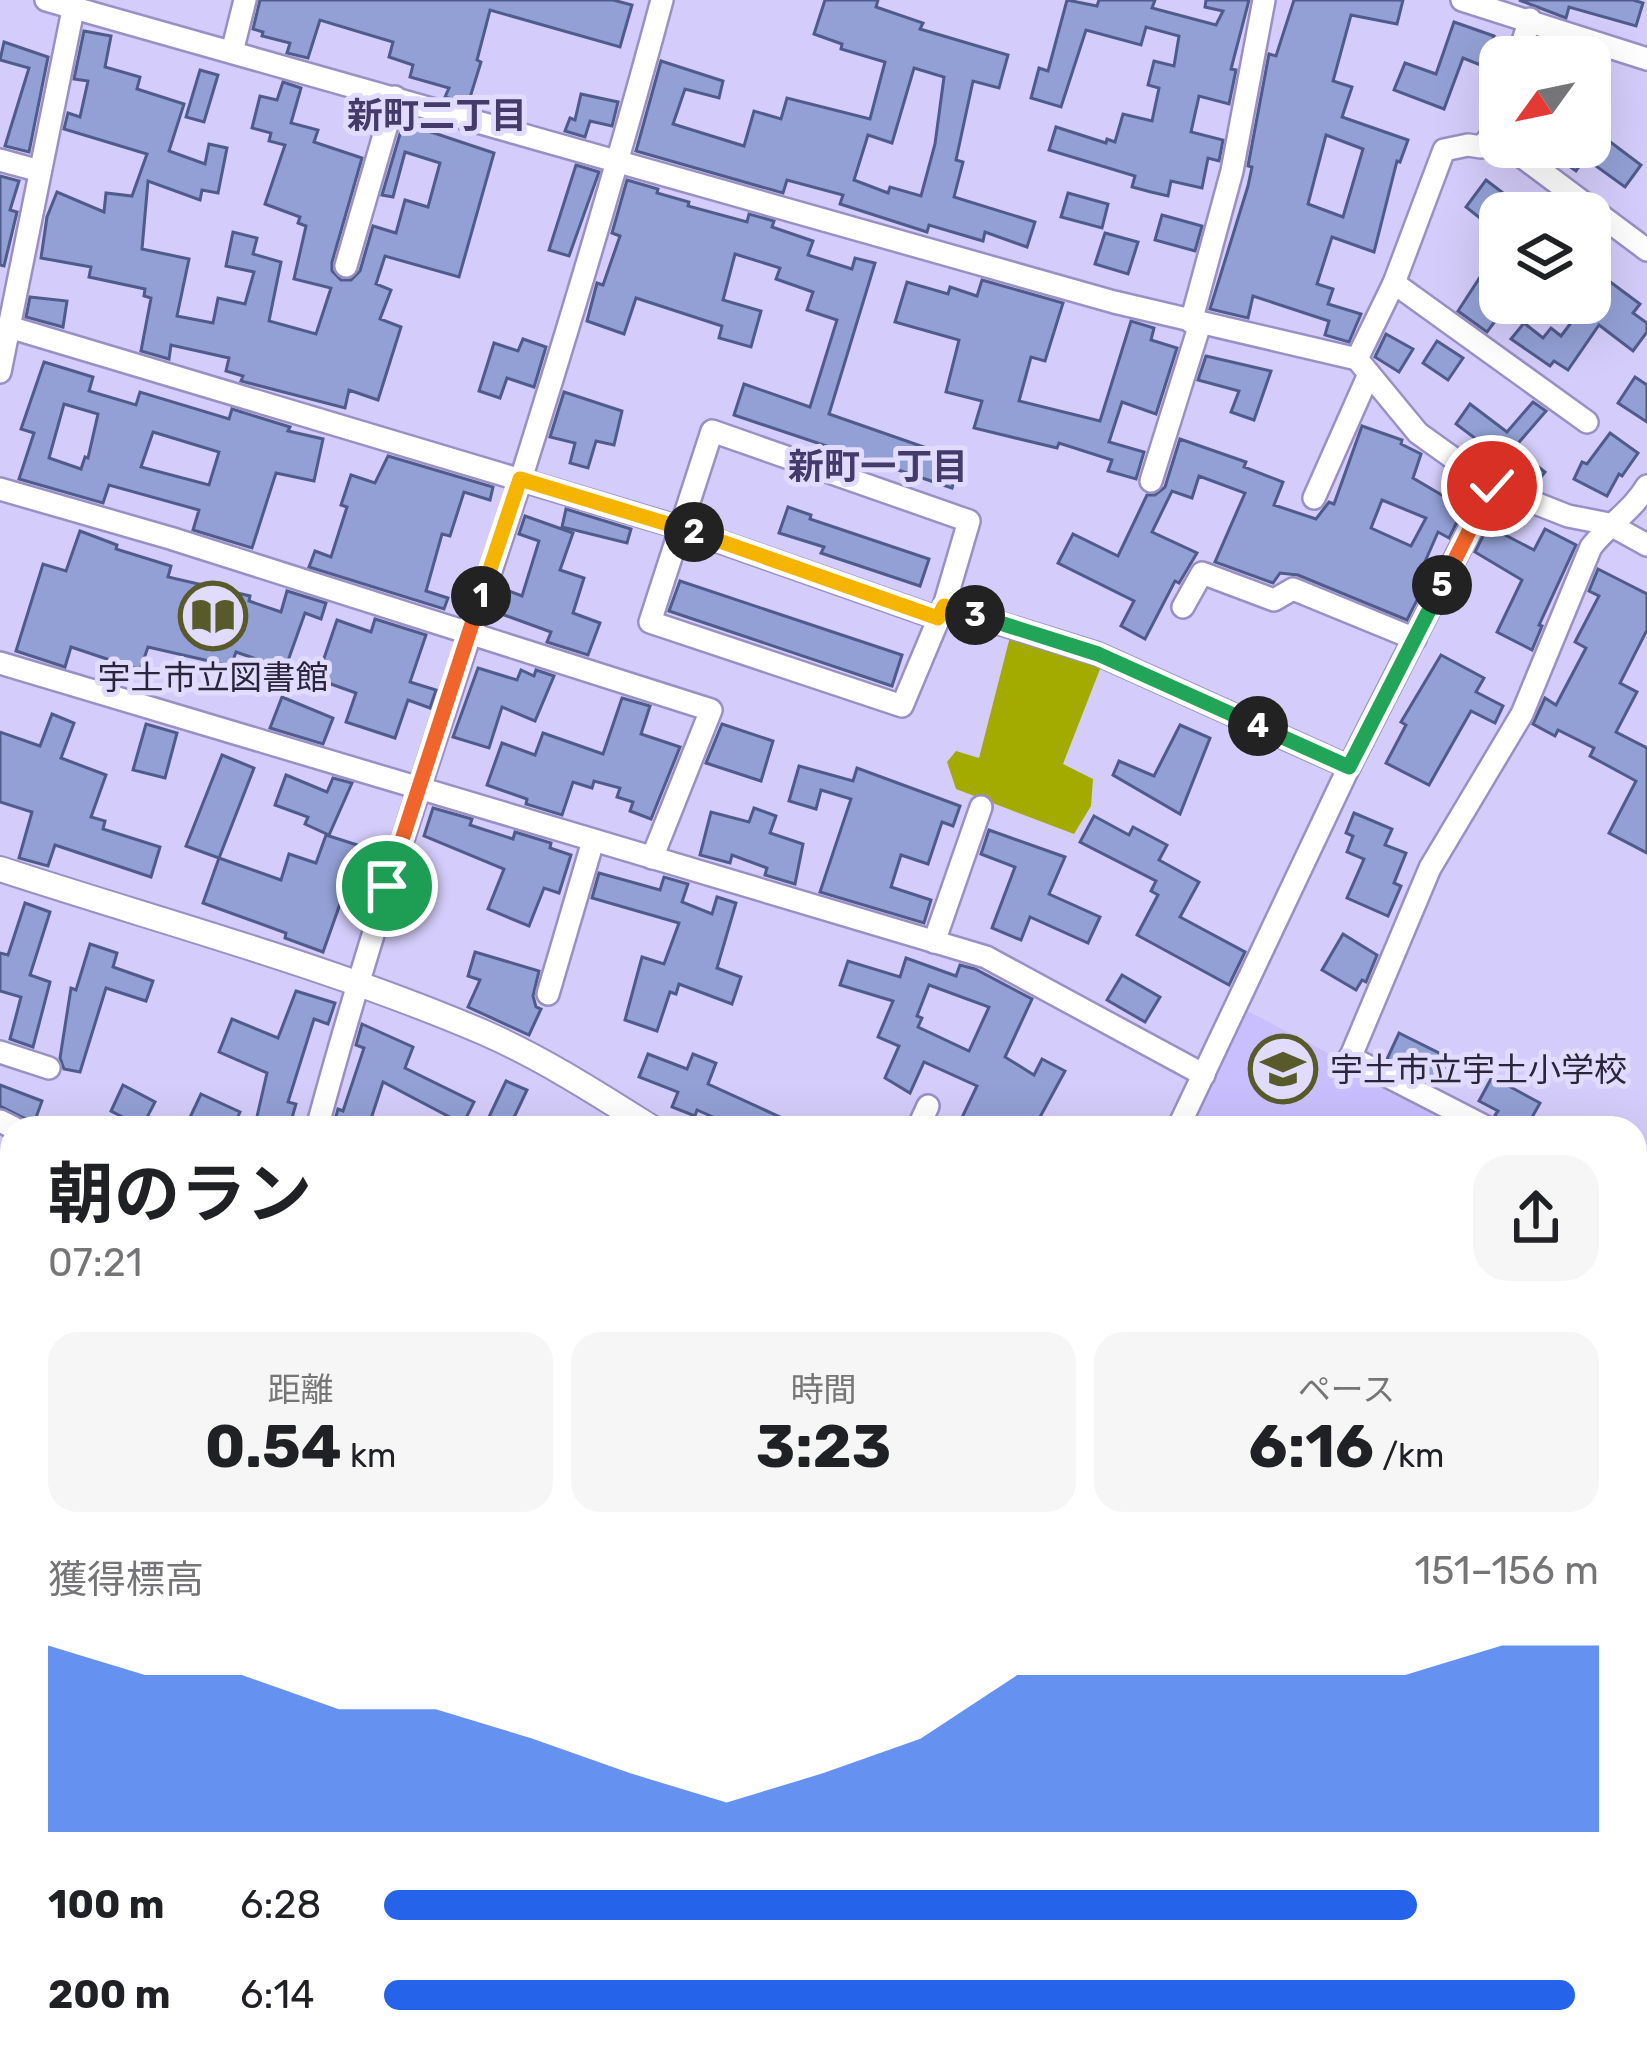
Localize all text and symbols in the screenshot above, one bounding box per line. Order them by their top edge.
north arrow [1479,36,1611,168]
map controls [1479,36,1611,324]
district label: 新町二丁目 [347,94,527,137]
button: layers [1479,192,1611,324]
pin [1441,435,1543,537]
district label: 新町一丁目 [788,445,968,488]
icon: check [1459,453,1525,519]
pin: 2 [664,502,724,562]
text: 2 [683,512,705,551]
pin: 5 [1412,555,1472,615]
text: 5 [1431,565,1453,604]
pin: 1 [451,566,511,626]
text: 1 [473,576,489,615]
library icon: 宇土市立図書館 [178,581,248,651]
pin: 3 [945,585,1005,645]
text: 3 [964,595,986,634]
place label: 宇土市立図書館 [98,658,329,697]
pin: 4 [1228,696,1288,756]
text: 4 [1247,706,1269,745]
pin [336,835,438,937]
icon: arrive [354,853,420,919]
school or university icon: 宇土市立宇土小学校 [1248,1034,1318,1104]
place label: 宇土市立宇土小学校 [1330,1050,1627,1089]
text: 朝のラン [48,1155,312,1234]
button: share [1473,1155,1599,1281]
text: 07:21 [48,1240,142,1286]
text: 距離 [268,1370,334,1409]
text: 時間 [791,1370,857,1409]
text: ペース [1298,1370,1395,1409]
text: 0.54 [205,1411,342,1482]
text: 3:23 [756,1411,891,1482]
text: 6:16 [1249,1411,1374,1482]
text: km [342,1436,396,1475]
text: /km [1374,1436,1444,1475]
text: 151–156 m [1414,1548,1599,1594]
text: 獲得標高 [48,1557,204,1603]
text: 100 m [48,1882,164,1928]
text: 6:28 [240,1882,321,1928]
text: 200 m [48,1972,170,2018]
text: 6:14 [240,1972,314,2018]

